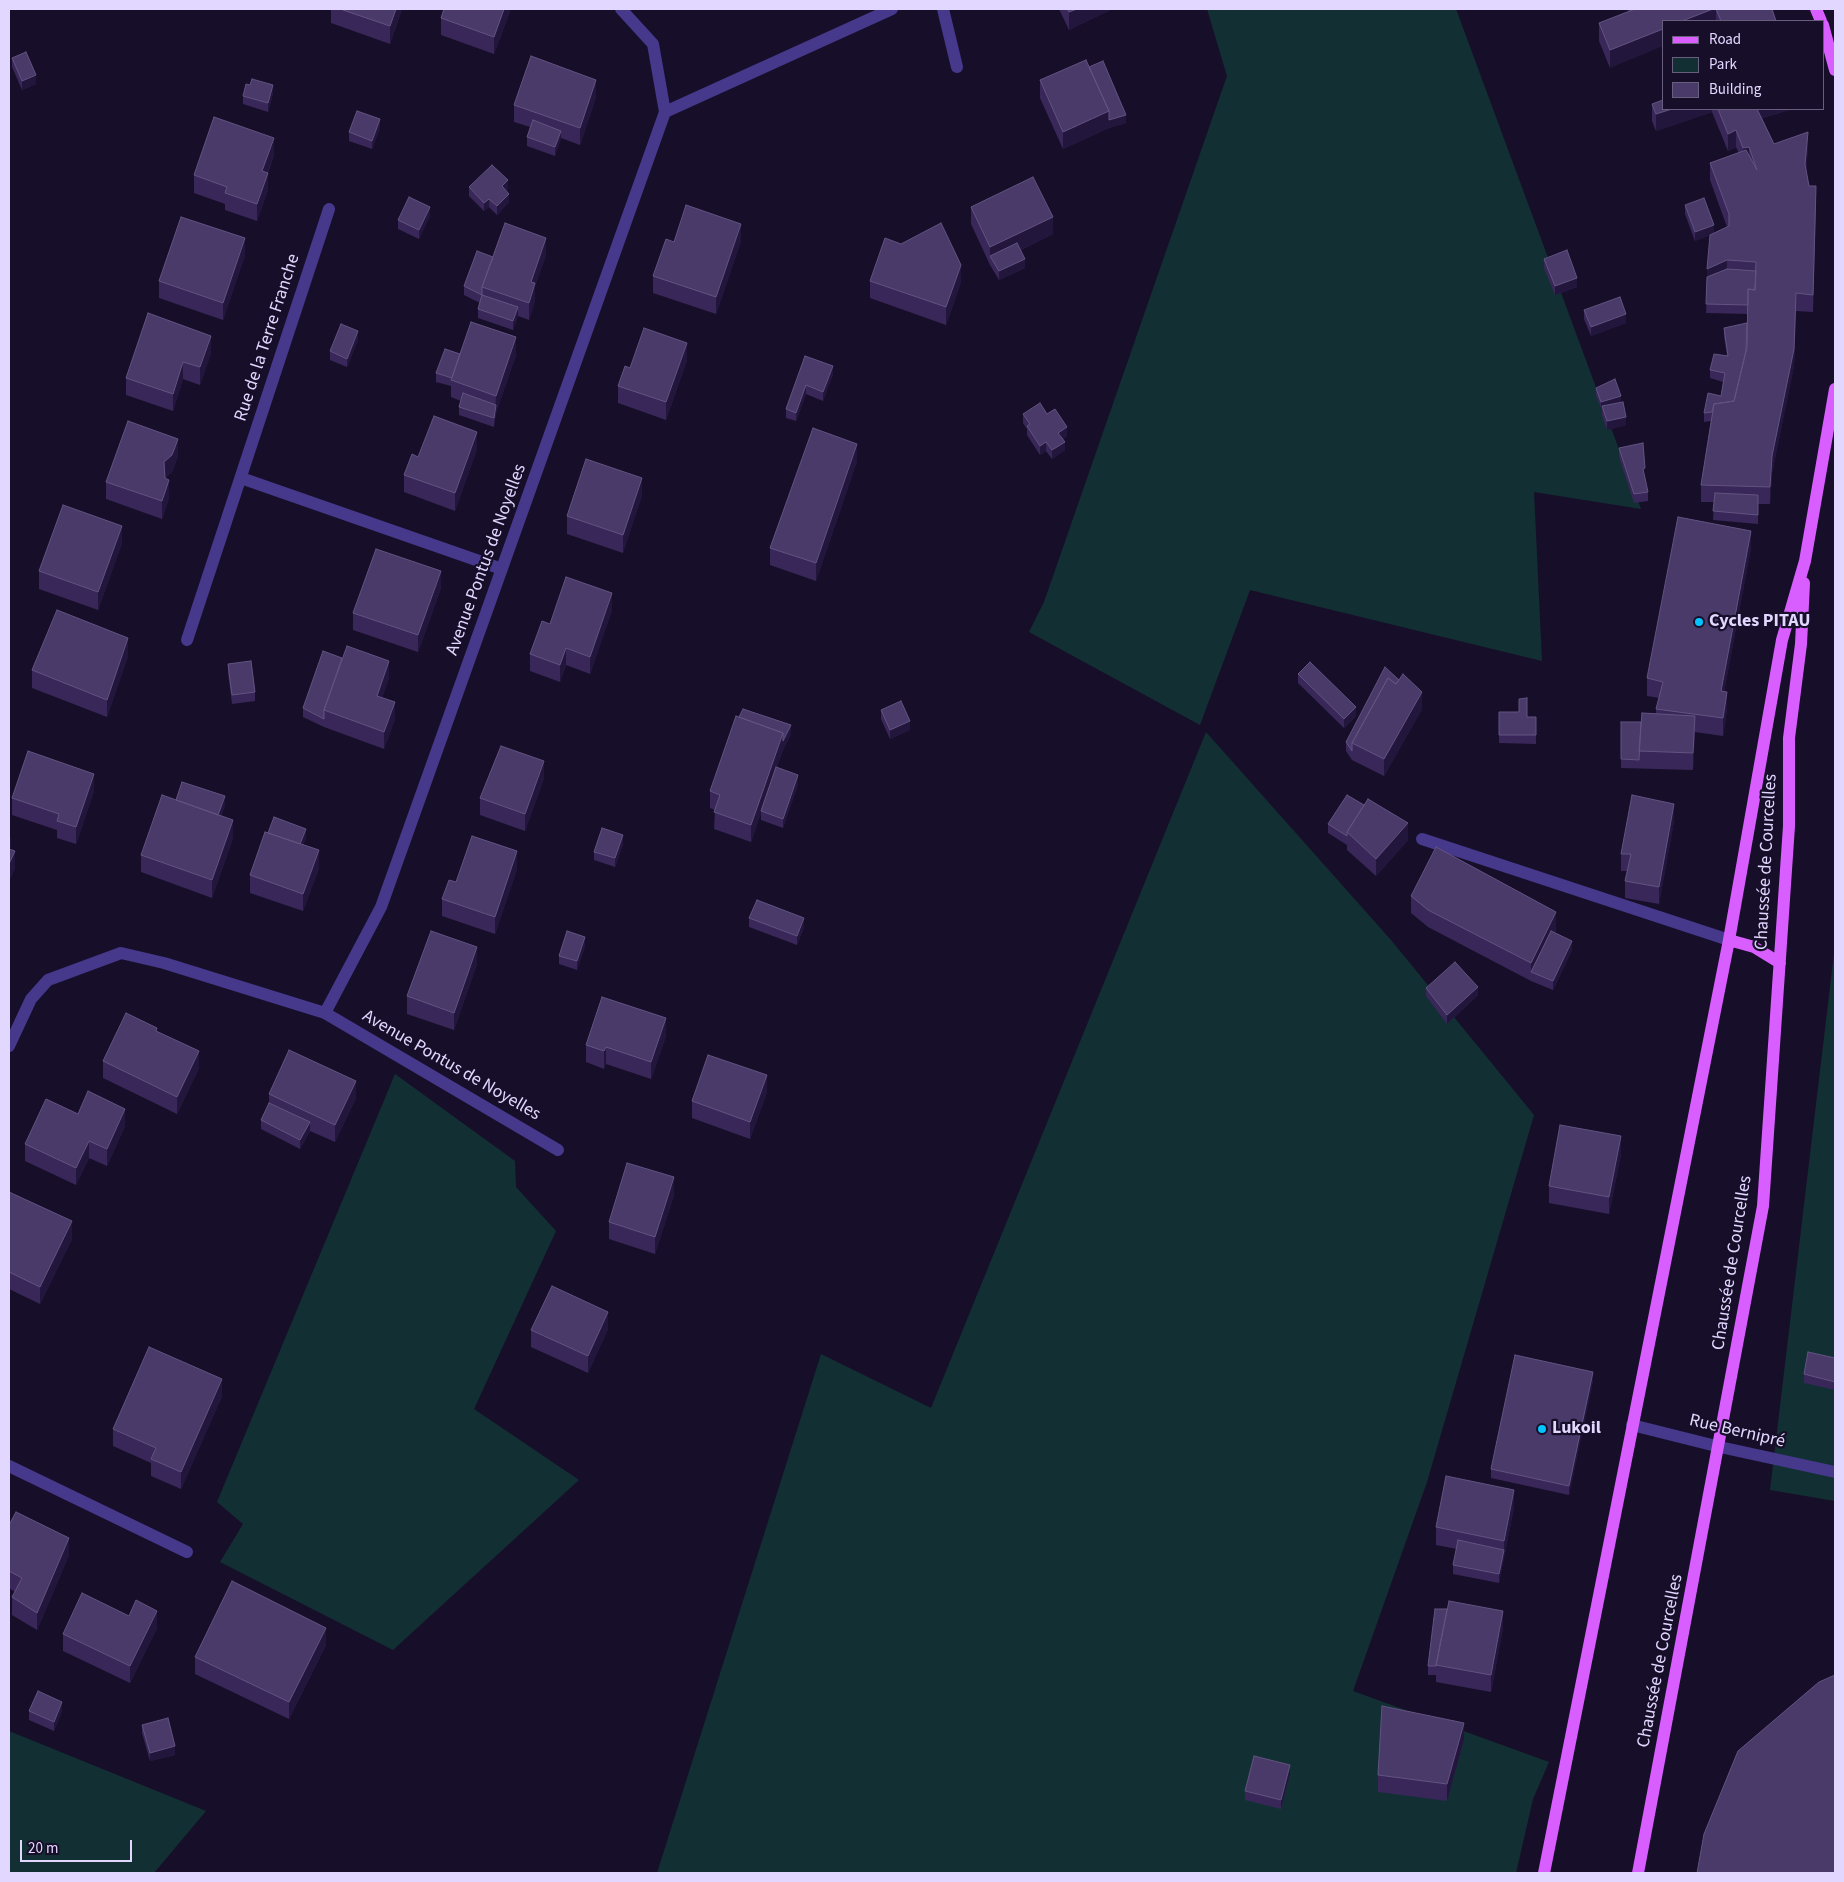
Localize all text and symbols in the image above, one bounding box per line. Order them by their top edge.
legend [1662,20,1824,110]
text: Road [1709,29,1741,50]
text: Park [1709,54,1737,75]
text: Building [1709,79,1761,100]
street label: Rue de la Terre Franche [231,252,305,424]
street label: Avenue Pontus de Noyelles [442,461,532,659]
place label: Cycles PITAU [1709,611,1810,633]
marker: Cycles PITAU [1693,616,1705,628]
street label: Chaussée de Courcelles [1752,773,1782,951]
street label: Avenue Pontus de Noyelles [358,1006,544,1126]
street label: Chaussée de Courcelles [1709,1174,1757,1352]
street label: Rue Bernipré [1687,1411,1787,1453]
place label: Lukoil [1552,1418,1601,1440]
marker: Lukoil [1536,1423,1548,1435]
street label: Chaussée de Courcelles [1634,1572,1688,1750]
scale bar [22,1830,135,1862]
text: 20 m [28,1838,58,1859]

